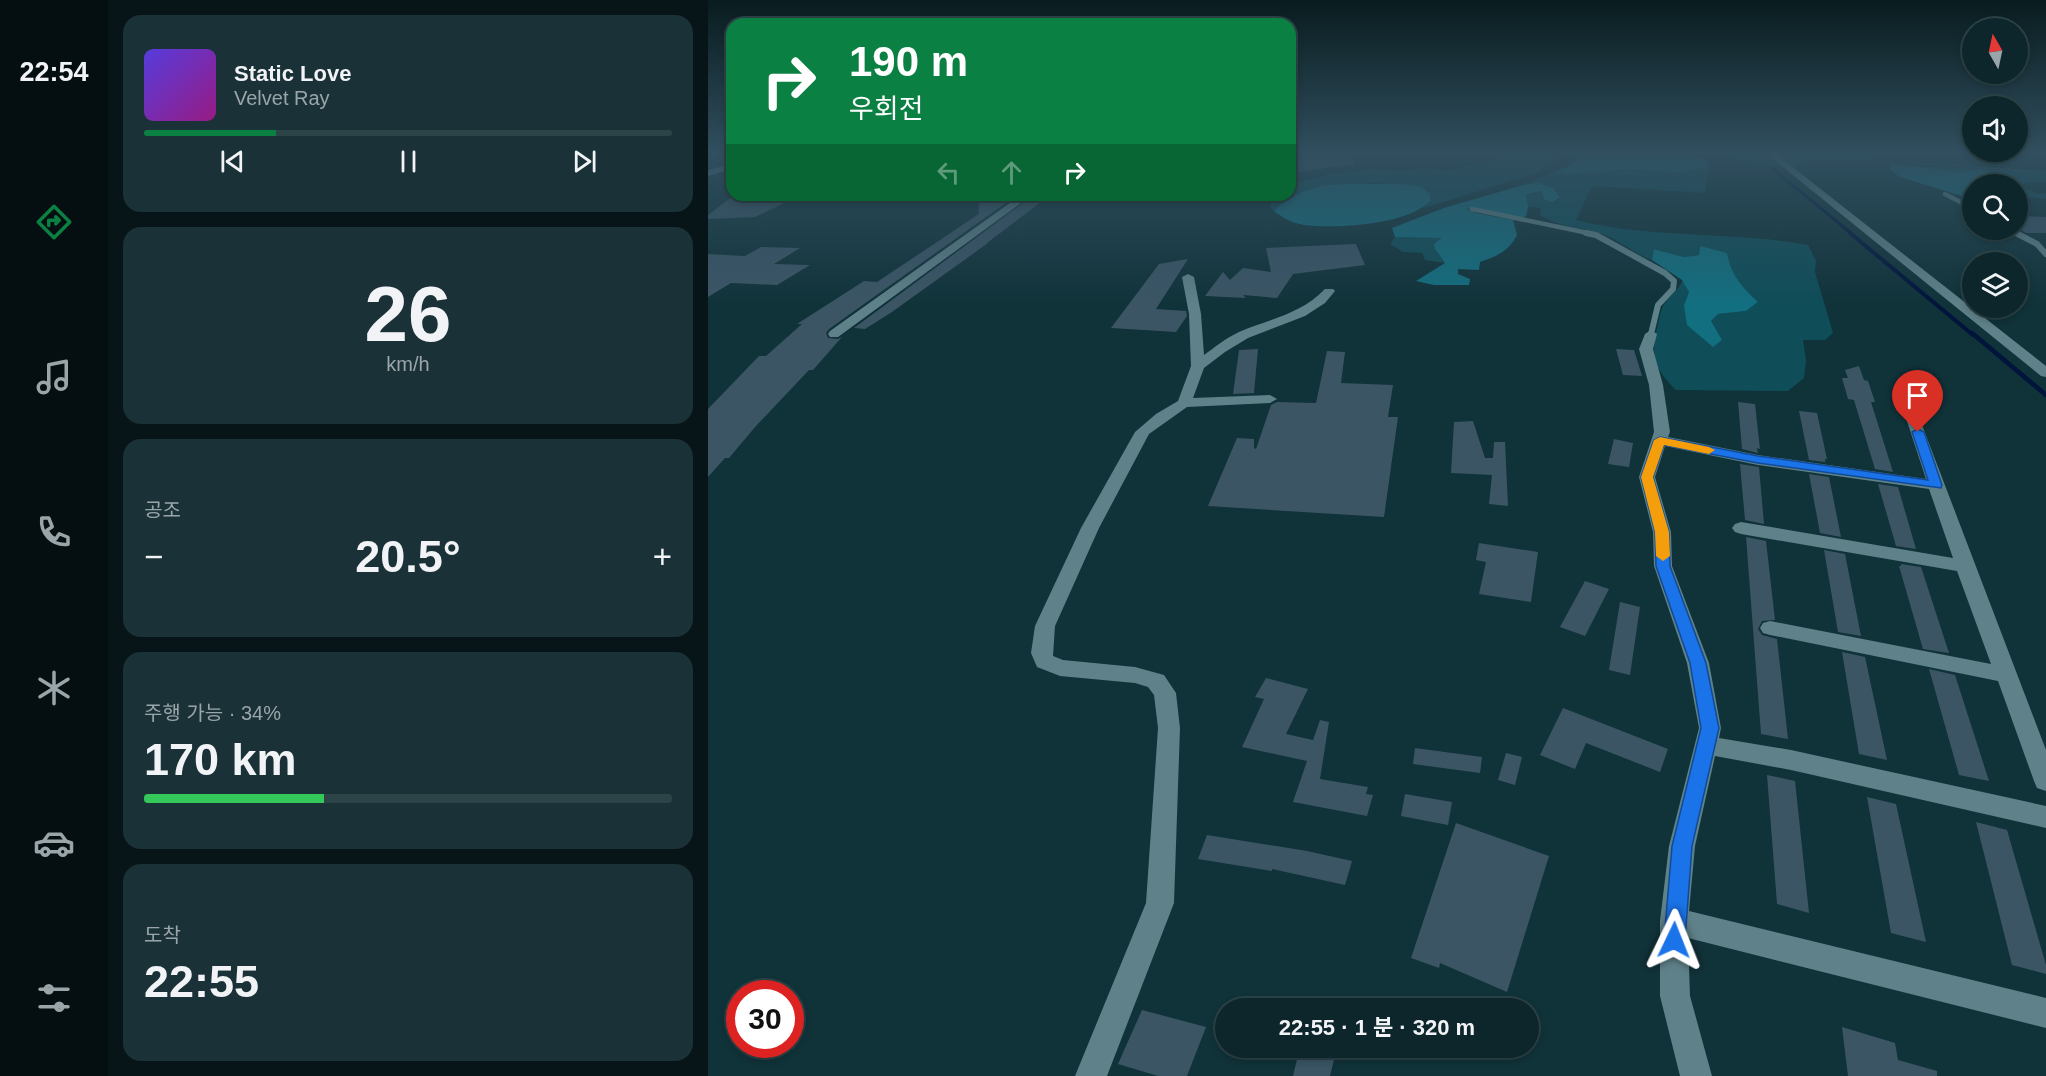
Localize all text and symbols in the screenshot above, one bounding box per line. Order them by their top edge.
north arrow [1962,18,2028,84]
map controls [1962,18,2028,318]
text: 190 m [849,38,968,85]
icon: right [750,42,828,120]
text: 22:54 [19,57,89,87]
text: Static Love [234,61,351,86]
text: Velvet Ray [234,87,330,109]
text: 우회전 [849,94,924,124]
button: sound [1962,96,2028,162]
icon: previous [216,145,249,178]
icon: pause [392,145,425,178]
icon: next [568,145,601,178]
icon: left [932,156,965,189]
icon: ahead [995,156,1028,189]
icon: right [1058,156,1091,189]
button: search [1962,174,2028,240]
icon: directions [33,201,75,243]
button: layers [1962,252,2028,318]
text: 26 [365,270,451,358]
text: km/h [386,353,430,375]
icon: music [33,356,75,398]
pin [1892,370,1943,432]
icon: arrive [1901,379,1934,412]
text: 공조 [144,499,181,521]
icon: phone [33,511,75,553]
text: 20.5° [355,531,461,582]
text: − [144,538,163,575]
text: + [653,538,672,575]
icon: climate [33,667,75,709]
text: 주행 가능 · 34% [144,702,281,724]
text: 170 km [144,734,297,785]
icon: car [33,822,75,864]
position arrow [1642,908,1706,972]
text: 도착 [144,924,181,946]
text: 22:55 [144,956,259,1007]
icon: filters [33,977,75,1019]
speed limit sign: 30 [726,980,804,1058]
text: 22:55 · 1 분 · 320 m [1279,1015,1475,1040]

